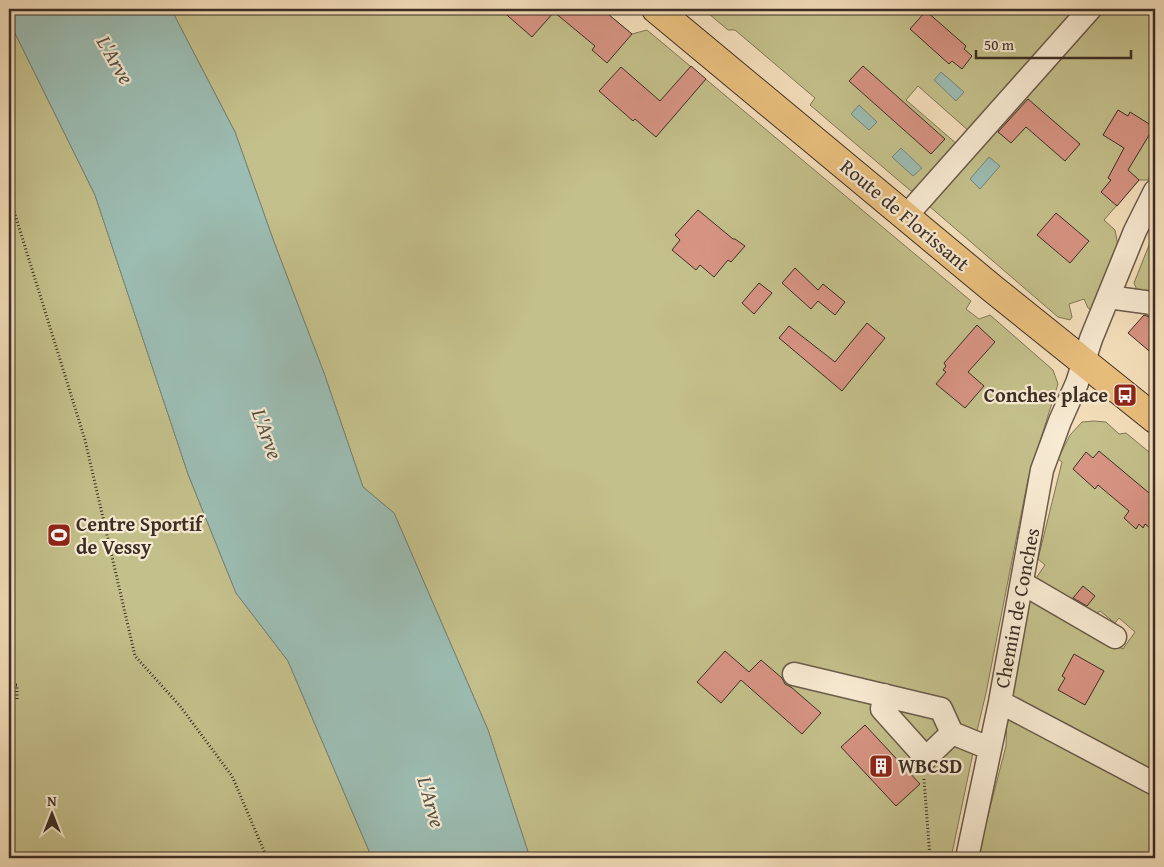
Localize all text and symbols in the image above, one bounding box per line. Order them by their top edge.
scale bar [976,28,1132,60]
water label: L'Arve [89,29,142,90]
text: 50 m [984,34,1015,55]
street label: Route de Florissant [834,152,976,277]
place label: Conches place [984,380,1108,409]
bus stop icon: Conches place [1112,382,1138,408]
water label: L'Arve [244,403,291,463]
place label: Centre Sportif de Vessy [76,509,204,561]
sports icon: Centre Sportif de Vessy [46,522,72,548]
street label: Chemin de Conches [987,525,1046,691]
place label: WBCSD [898,751,962,780]
building icon: WBCSD [868,753,894,779]
water label: L'Arve [409,772,454,831]
north arrow [28,790,78,840]
text: N [47,791,57,811]

